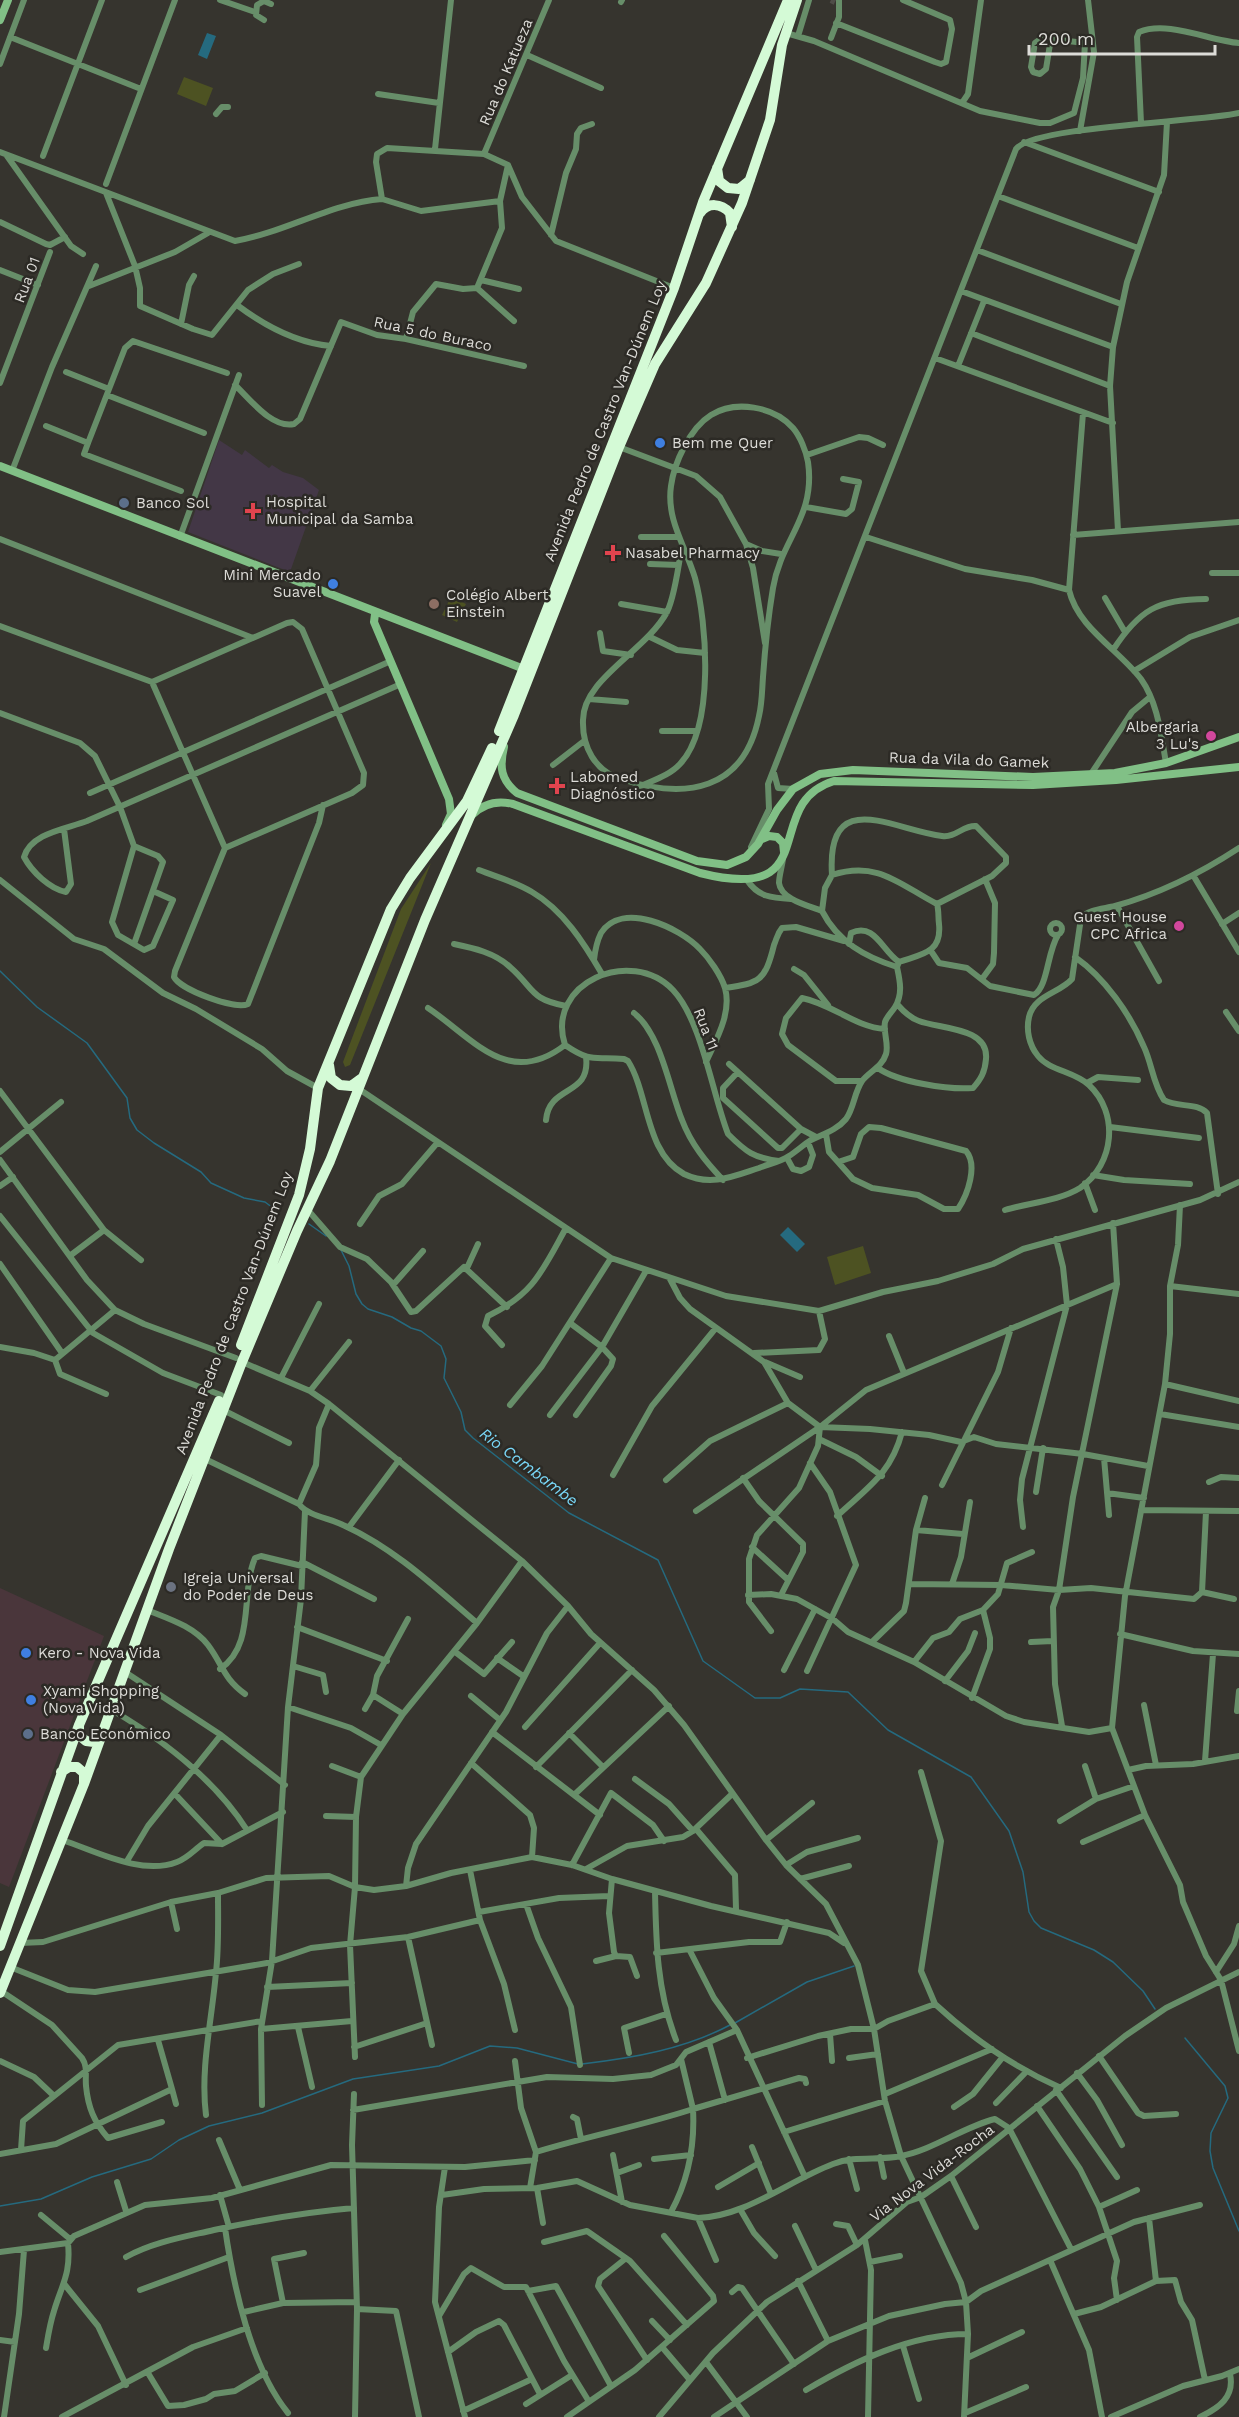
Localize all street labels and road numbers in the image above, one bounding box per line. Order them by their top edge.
street label: Rua do Katueza [475,15,537,128]
street label: Rua 01 [10,255,44,305]
street label: Avenida Pedro de Castro Van-Dúnem Loy [540,278,670,564]
street label: Rua 5 do Buraco [372,313,494,355]
street label: Rua da Vila do Gamek [889,748,1050,772]
street label: Rua 11 [690,1005,722,1053]
street label: Avenida Pedro de Castro Van-Dúnem Loy [172,1169,297,1457]
street label: Via Nova Vida-Rocha [866,2120,998,2226]

